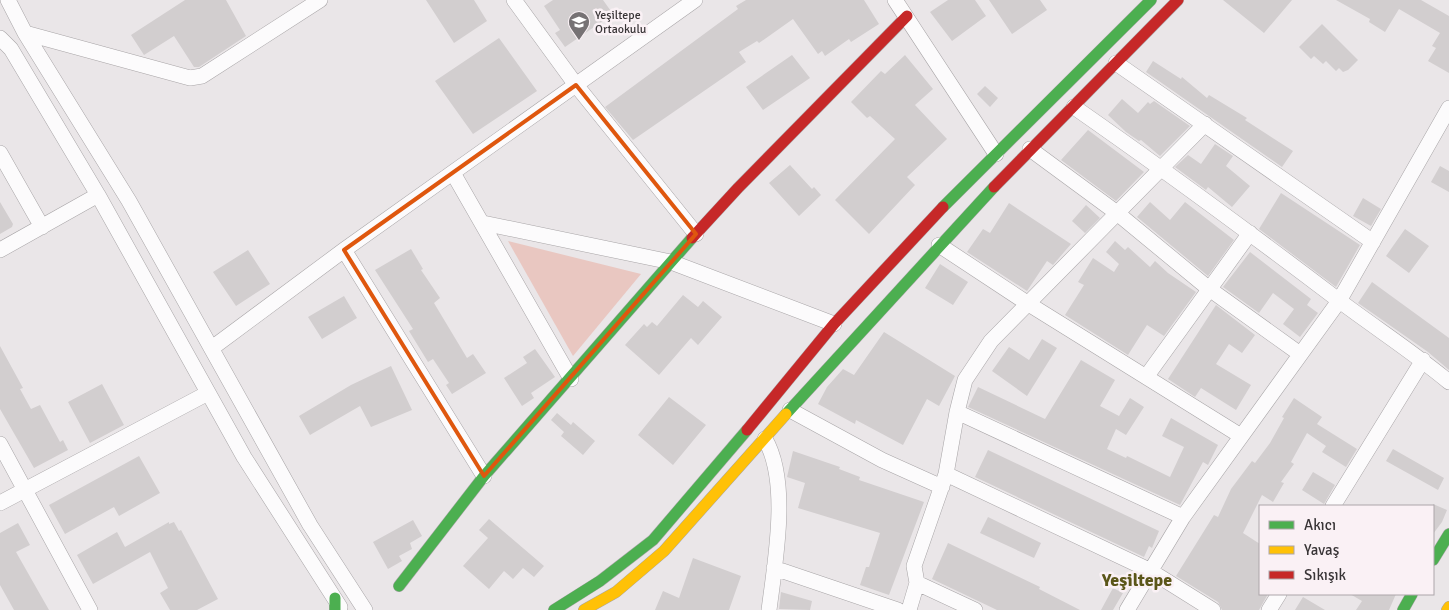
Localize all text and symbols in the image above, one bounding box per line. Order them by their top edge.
place label: Yeşiltepe Ortaokulu [595,8,646,37]
school or university icon: Yeşiltepe Ortaokulu [567,10,591,41]
legend [1259,505,1434,595]
text: Akıcı [1304,516,1336,534]
text: Yavaş [1304,541,1340,559]
text: Sıkışık [1304,566,1347,584]
district label: Yeşiltepe [1101,569,1172,591]

